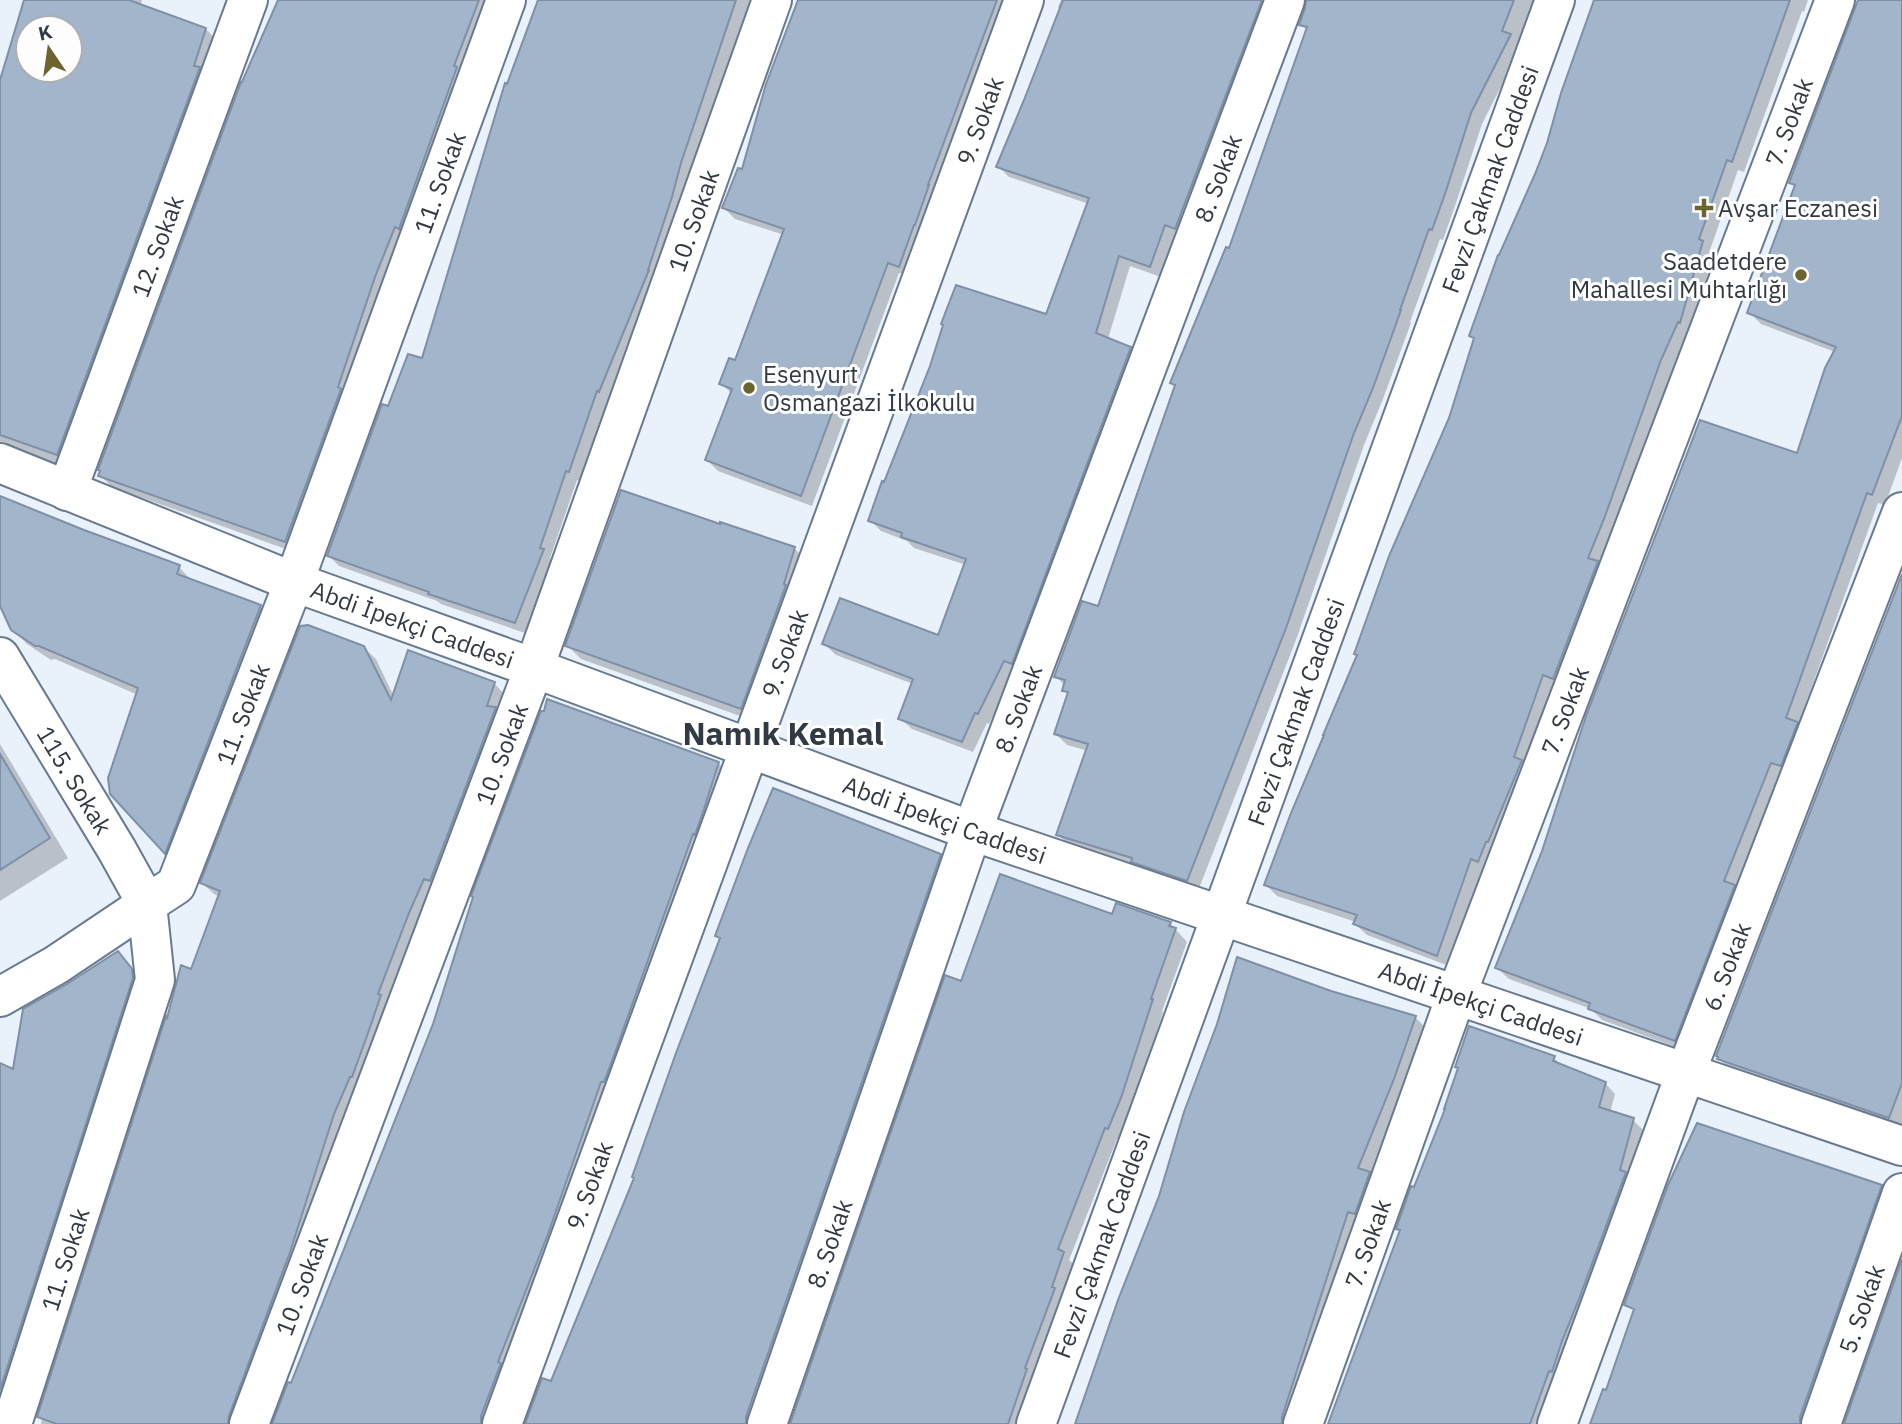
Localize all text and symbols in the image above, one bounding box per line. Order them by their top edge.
north arrow [14,14,84,84]
text: K [36,19,54,46]
street label: Fevzi Çakmak Caddesi [1434,61,1546,297]
street label: 9. Sokak [949,72,1011,170]
street label: 7. Sokak [1757,73,1820,170]
street label: 11. Sokak [406,127,473,238]
street label: 8. Sokak [1187,129,1249,227]
street label: 10. Sokak [661,165,726,276]
street label: 12. Sokak [124,190,191,302]
place label: Avşar Eczanesi [1718,192,1878,224]
marker: Avşar Eczanesi [1696,200,1712,216]
place label: Saadetdere Mahallesi Muhtarlığı [1571,245,1787,305]
marker: Saadetdere Mahallesi Muhtarlığı [1793,267,1809,283]
place label: Esenyurt Osmangazi İlkokulu [763,358,975,418]
marker: Esenyurt Osmangazi İlkokulu [741,380,757,396]
street label: Abdi İpekçi Caddesi [306,573,519,676]
street label: Fevzi Çakmak Caddesi [1240,594,1352,830]
street label: 9. Sokak [754,604,816,702]
street label: 11. Sokak [208,658,277,769]
street label: 8. Sokak [987,660,1049,758]
street label: 7. Sokak [1533,661,1596,759]
street label: 10. Sokak [468,698,535,809]
district label: Namık Kemal [682,712,884,754]
street label: 115. Sokak [30,720,120,840]
street label: Abdi İpekçi Caddesi [838,768,1051,871]
street label: 6. Sokak [1695,917,1758,1015]
street label: Abdi İpekçi Caddesi [1375,954,1588,1053]
street label: Fevzi Çakmak Caddesi [1045,1127,1157,1362]
street label: 9. Sokak [559,1136,620,1234]
street label: 8. Sokak [799,1194,860,1292]
street label: 7. Sokak [1337,1194,1398,1292]
street label: 11. Sokak [33,1203,97,1315]
street label: 10. Sokak [268,1229,335,1340]
street label: 5. Sokak [1831,1260,1892,1358]

